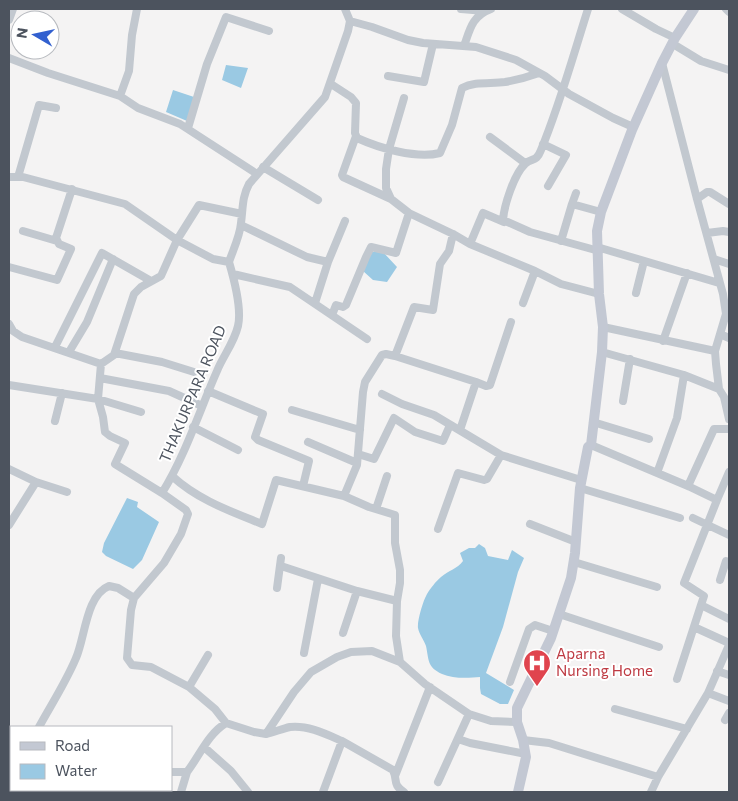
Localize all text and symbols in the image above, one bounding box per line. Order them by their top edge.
north arrow [10,10,60,60]
text: N [12,26,31,39]
street label: THAKURPARA ROAD [155,322,229,465]
place label: Aparna Nursing Home [556,644,653,679]
hospital icon: Aparna Nursing Home [522,648,552,687]
legend [10,726,172,791]
text: Road [55,736,90,754]
text: Water [55,761,97,779]

